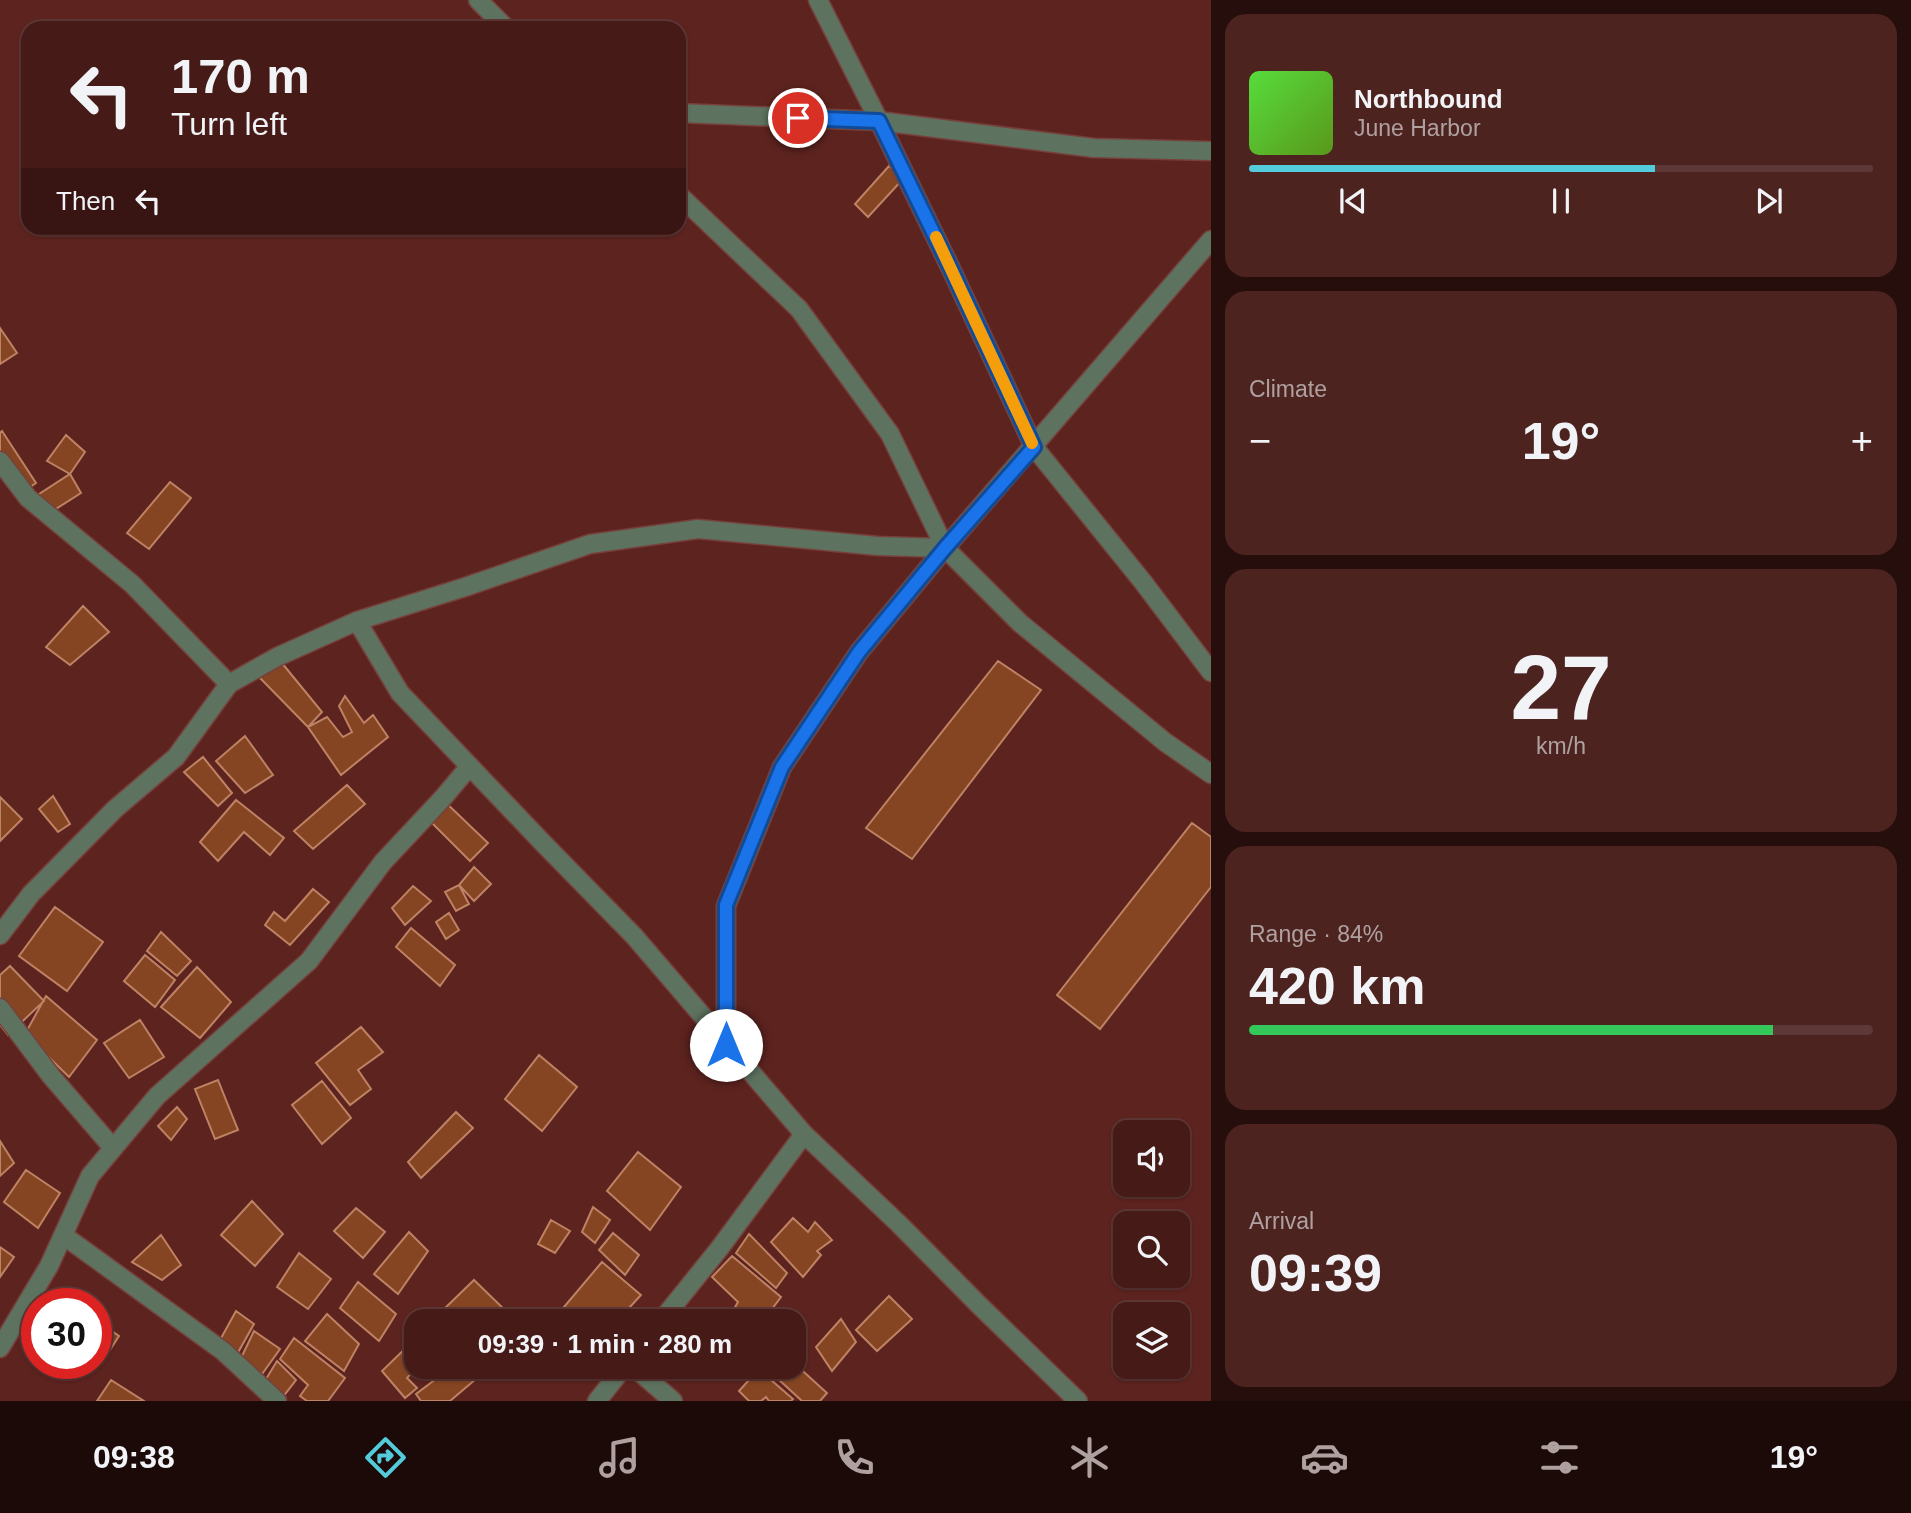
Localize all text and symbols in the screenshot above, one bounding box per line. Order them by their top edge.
icon: left [56,49,147,140]
text: 170 m [171,49,310,103]
text: Northbound [1354,84,1503,114]
pin [768,88,828,148]
icon: arrive [779,99,817,137]
text: Turn left [171,106,287,142]
text: June Harbor [1354,115,1481,141]
icon: left [129,182,167,220]
icon: previous [1334,182,1372,220]
icon: pause [1542,182,1580,220]
icon: next [1750,182,1788,220]
text: Then [56,186,115,216]
text: Climate [1249,376,1327,402]
text: 19° [1522,412,1600,470]
text: − [1249,420,1271,462]
text: + [1851,420,1873,462]
text: 27 [1510,637,1612,738]
text: km/h [1536,733,1586,759]
text: Range · 84% [1249,921,1383,947]
text: 420 km [1249,957,1425,1015]
position arrow [689,1008,763,1082]
map controls [1113,1120,1190,1379]
button: sound [1113,1120,1190,1197]
text: Arrival [1249,1208,1314,1234]
button: search [1113,1211,1190,1288]
text: 09:39 [1249,1244,1382,1302]
speed limit sign: 30 [21,1288,112,1379]
button: layers [1113,1302,1190,1379]
text: 09:39 · 1 min · 280 m [478,1329,732,1359]
icon: directions [361,1433,410,1482]
icon: music [595,1433,644,1482]
icon: phone [830,1433,879,1482]
icon: climate [1065,1433,1114,1482]
icon: car [1300,1433,1349,1482]
icon: filters [1535,1433,1584,1482]
text: 09:38 [93,1439,175,1475]
text: 19° [1770,1439,1818,1475]

